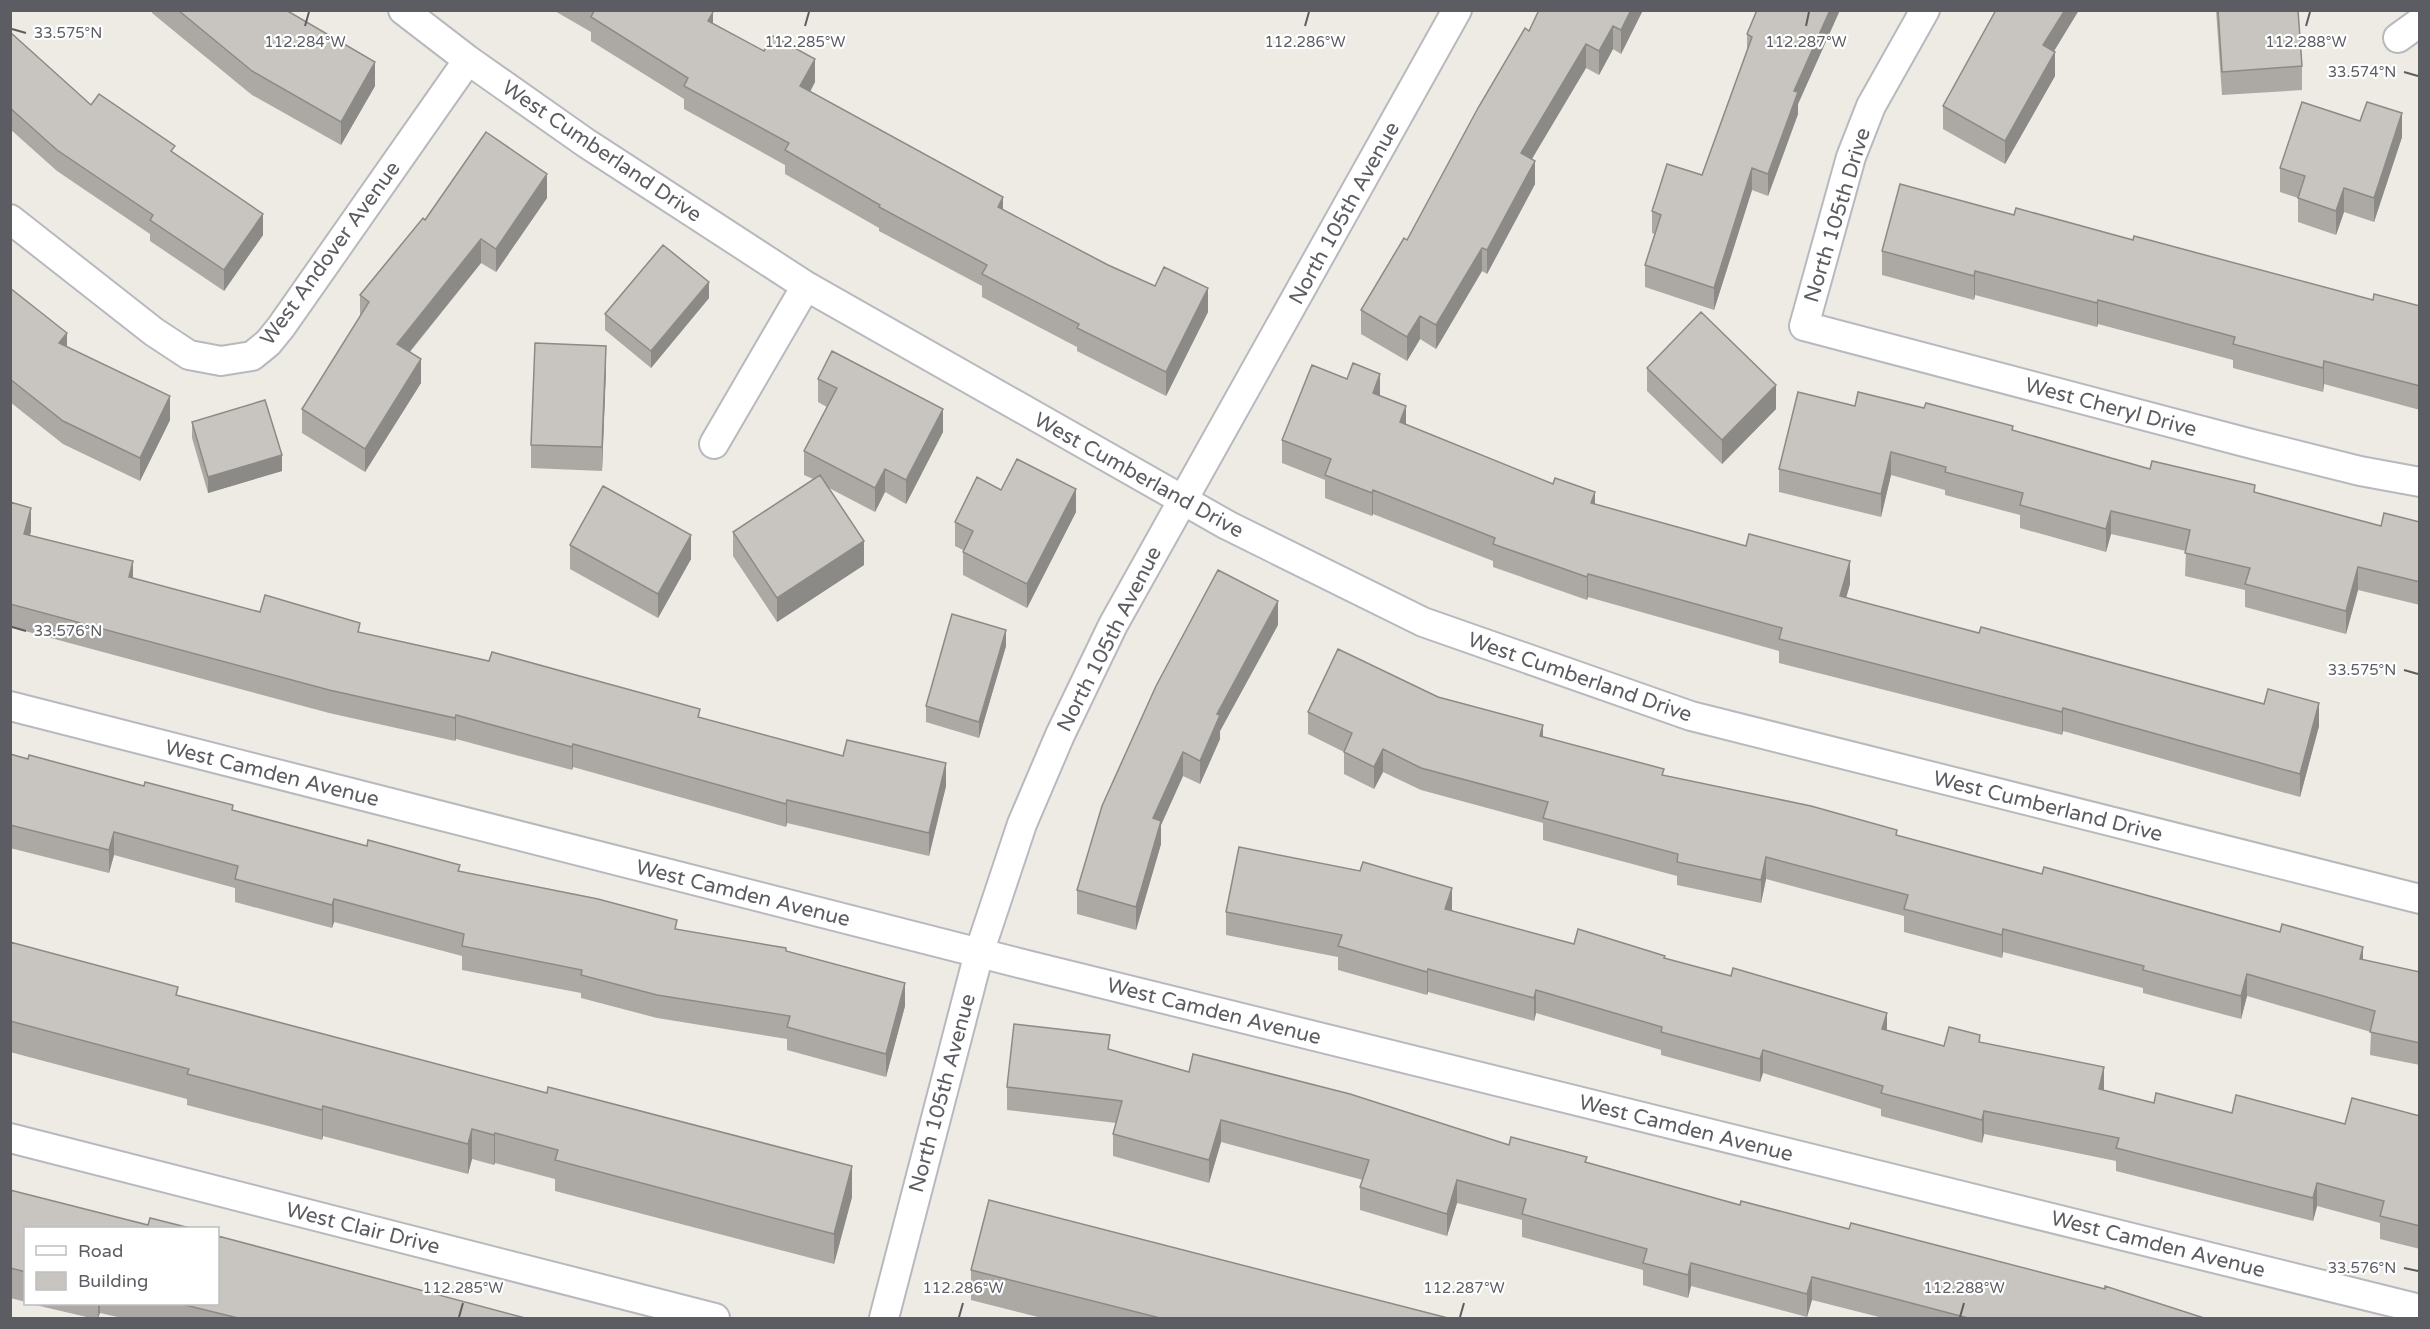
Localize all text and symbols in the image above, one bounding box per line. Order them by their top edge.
text: 33.575°N [34,24,102,42]
text: 112.284°W [264,33,346,51]
text: 112.285°W [765,33,845,51]
text: 112.286°W [1264,33,1346,51]
text: 112.287°W [1765,33,1847,51]
text: 112.288°W [2265,33,2347,51]
text: 33.574°N [2328,63,2396,81]
street label: West Cumberland Drive [497,75,706,228]
street label: North 105th Avenue [1284,118,1405,309]
street label: North 105th Drive [1799,125,1876,305]
street label: West Andover Avenue [255,156,406,350]
street label: West Cheryl Drive [2022,373,2200,442]
street label: West Cumberland Drive [1030,407,1248,544]
street label: North 105th Avenue [1052,542,1167,736]
text: 33.576°N [34,622,102,640]
street label: West Cumberland Drive [1464,627,1695,728]
text: 33.575°N [2328,661,2396,679]
street label: West Camden Avenue [162,735,382,812]
street label: West Cumberland Drive [1931,766,2165,847]
street label: West Camden Avenue [633,855,853,932]
street label: West Camden Avenue [1104,973,1324,1050]
street label: North 105th Avenue [904,991,981,1195]
street label: West Camden Avenue [1576,1090,1796,1167]
street label: West Clair Drive [283,1197,443,1260]
street label: West Camden Avenue [2048,1206,2268,1283]
legend [24,1227,219,1305]
text: Road [78,1240,123,1262]
text: 33.576°N [2328,1259,2396,1277]
text: Building [78,1270,148,1292]
text: 112.285°W [423,1279,503,1297]
text: 112.286°W [922,1279,1004,1297]
text: 112.287°W [1423,1279,1505,1297]
text: 112.288°W [1923,1279,2005,1297]

